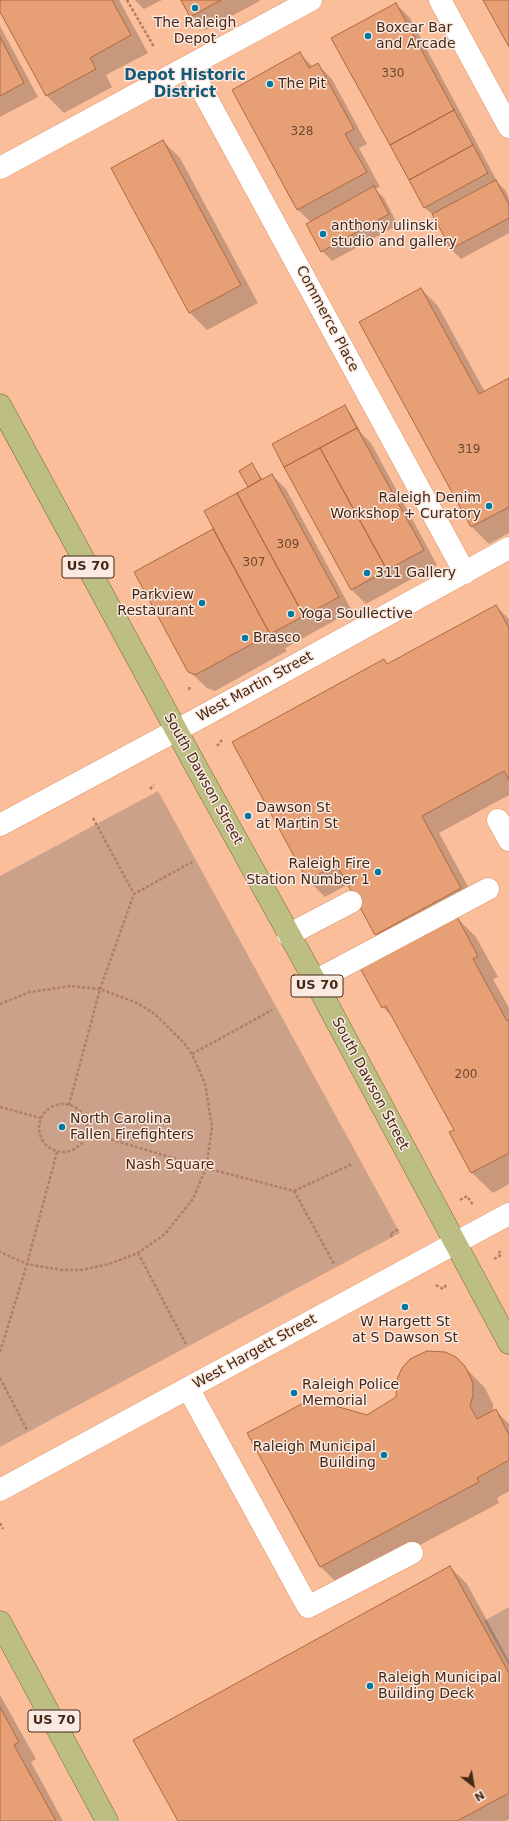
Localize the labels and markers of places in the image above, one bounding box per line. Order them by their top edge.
marker: The Raleigh Depot [190,3,200,13]
place label: The Raleigh Depot [154,15,236,48]
place label: Boxcar Bar and Arcade [376,20,456,52]
marker: Boxcar Bar and Arcade [363,31,373,41]
place label: The Pit [278,76,326,92]
marker: The Pit [265,79,275,89]
place label: anthony ulinski studio and gallery [331,218,457,250]
marker: anthony ulinski studio and gallery [318,229,328,239]
place label: Raleigh Denim Workshop + Curatory [330,490,481,522]
marker: Raleigh Denim Workshop + Curatory [484,501,494,511]
place label: 311 Gallery [375,565,456,581]
marker: 311 Gallery [362,568,372,578]
place label: Parkview Restaurant [117,587,194,620]
marker: Parkview Restaurant [197,598,207,608]
place label: Yoga Soullective [299,606,413,622]
marker: Yoga Soullective [286,609,296,619]
place label: Brasco [253,630,300,646]
marker: Brasco [240,633,250,643]
place label: Dawson St at Martin St [256,800,338,832]
marker: Dawson St at Martin St [243,811,253,821]
place label: Raleigh Fire Station Number 1 [246,856,370,888]
marker: Raleigh Fire Station Number 1 [373,867,383,877]
place label: North Carolina Fallen Firefighters [70,1111,194,1144]
marker: North Carolina Fallen Firefighters [57,1122,67,1132]
marker: W Hargett St at S Dawson St [400,1302,410,1312]
place label: W Hargett St at S Dawson St [352,1314,458,1346]
place label: Raleigh Police Memorial [302,1377,399,1410]
marker: Raleigh Police Memorial [289,1388,299,1398]
place label: Raleigh Municipal Building [253,1439,376,1472]
marker: Raleigh Municipal Building [379,1450,389,1460]
place label: Raleigh Municipal Building Deck [378,1670,501,1702]
marker: Raleigh Municipal Building Deck [365,1681,375,1691]

